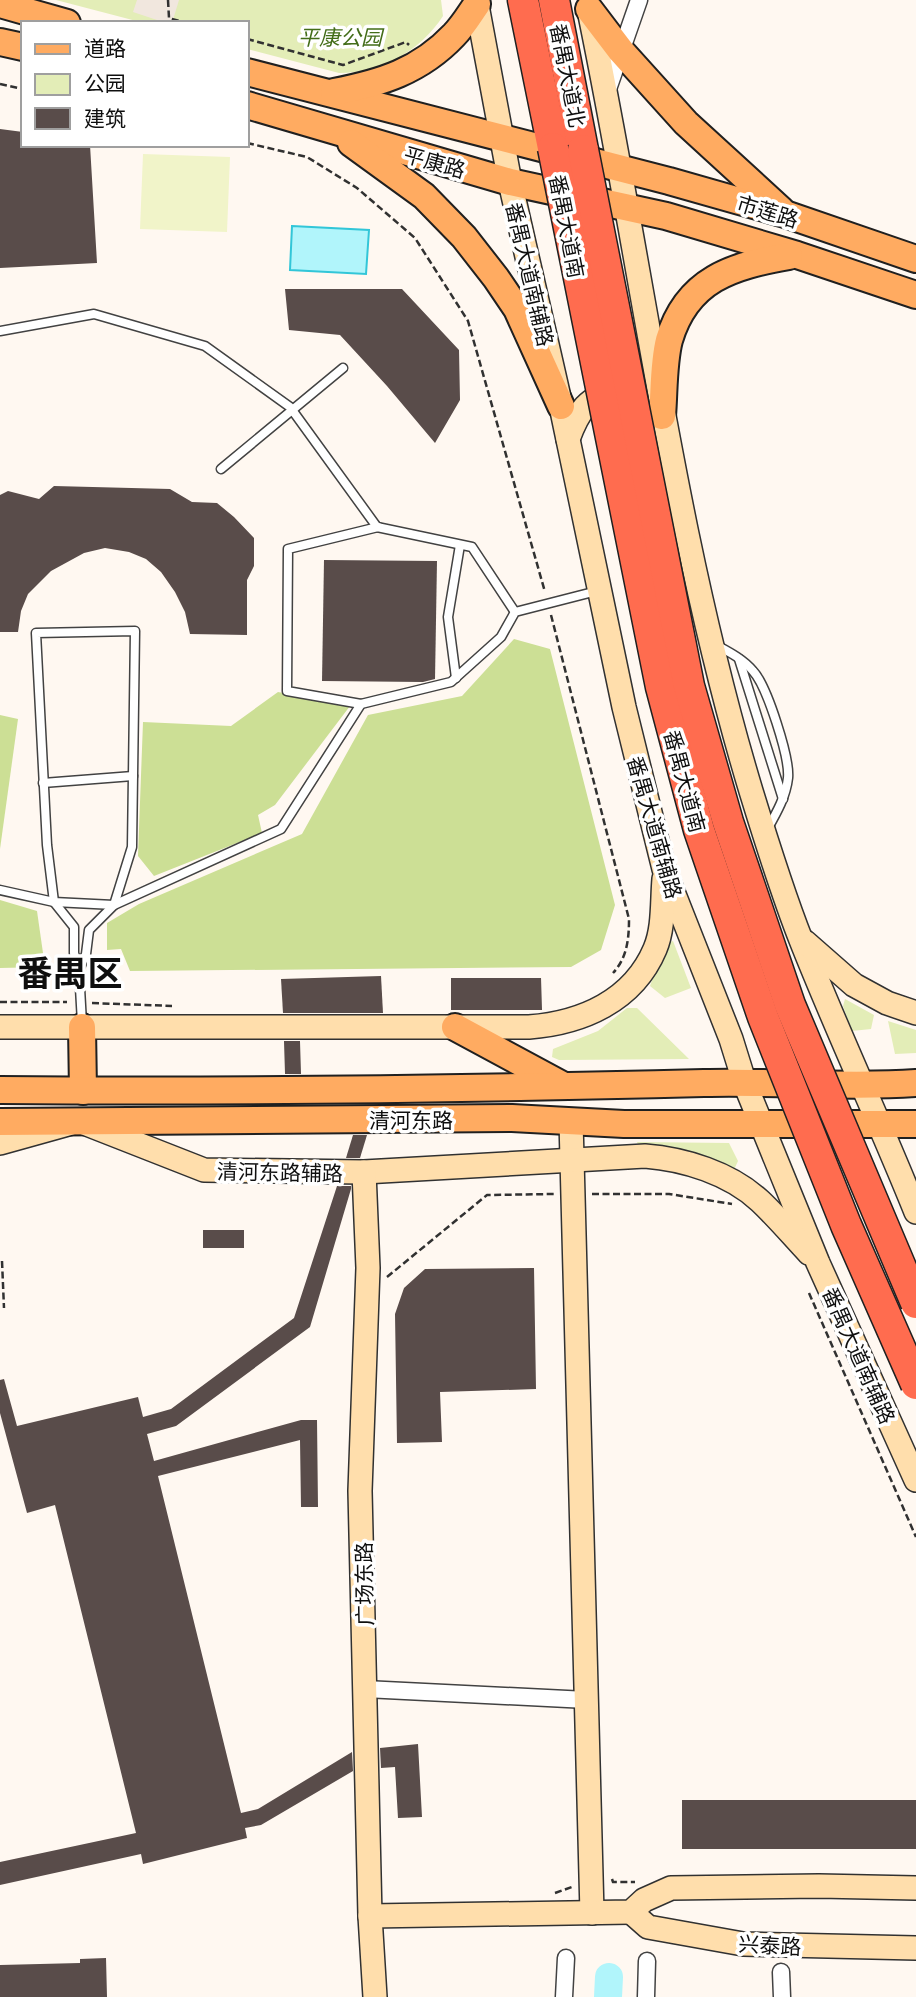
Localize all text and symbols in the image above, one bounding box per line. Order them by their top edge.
legend [21,21,248,147]
park label: 平康公园 [298,21,385,51]
street label: 番禺大道北 [544,21,594,129]
text: 道路 [84,32,126,62]
text: 公园 [84,67,126,97]
text: 建筑 [84,102,126,132]
street label: 平康路 [401,138,469,184]
street label: 番禺大道南 [543,172,593,280]
street label: 市莲路 [733,186,803,234]
street label: 番禺大道南辅路 [500,199,562,349]
street label: 番禺大道南 [658,726,714,836]
street label: 番禺大道南辅路 [621,752,691,902]
district label: 番禺区 [17,945,123,996]
street label: 清河东路 [369,1104,453,1134]
street label: 清河东路辅路 [217,1155,343,1187]
street label: 番禺大道南辅路 [816,1282,904,1428]
street label: 广场东路 [347,1542,379,1626]
street label: 兴泰路 [738,1927,802,1961]

